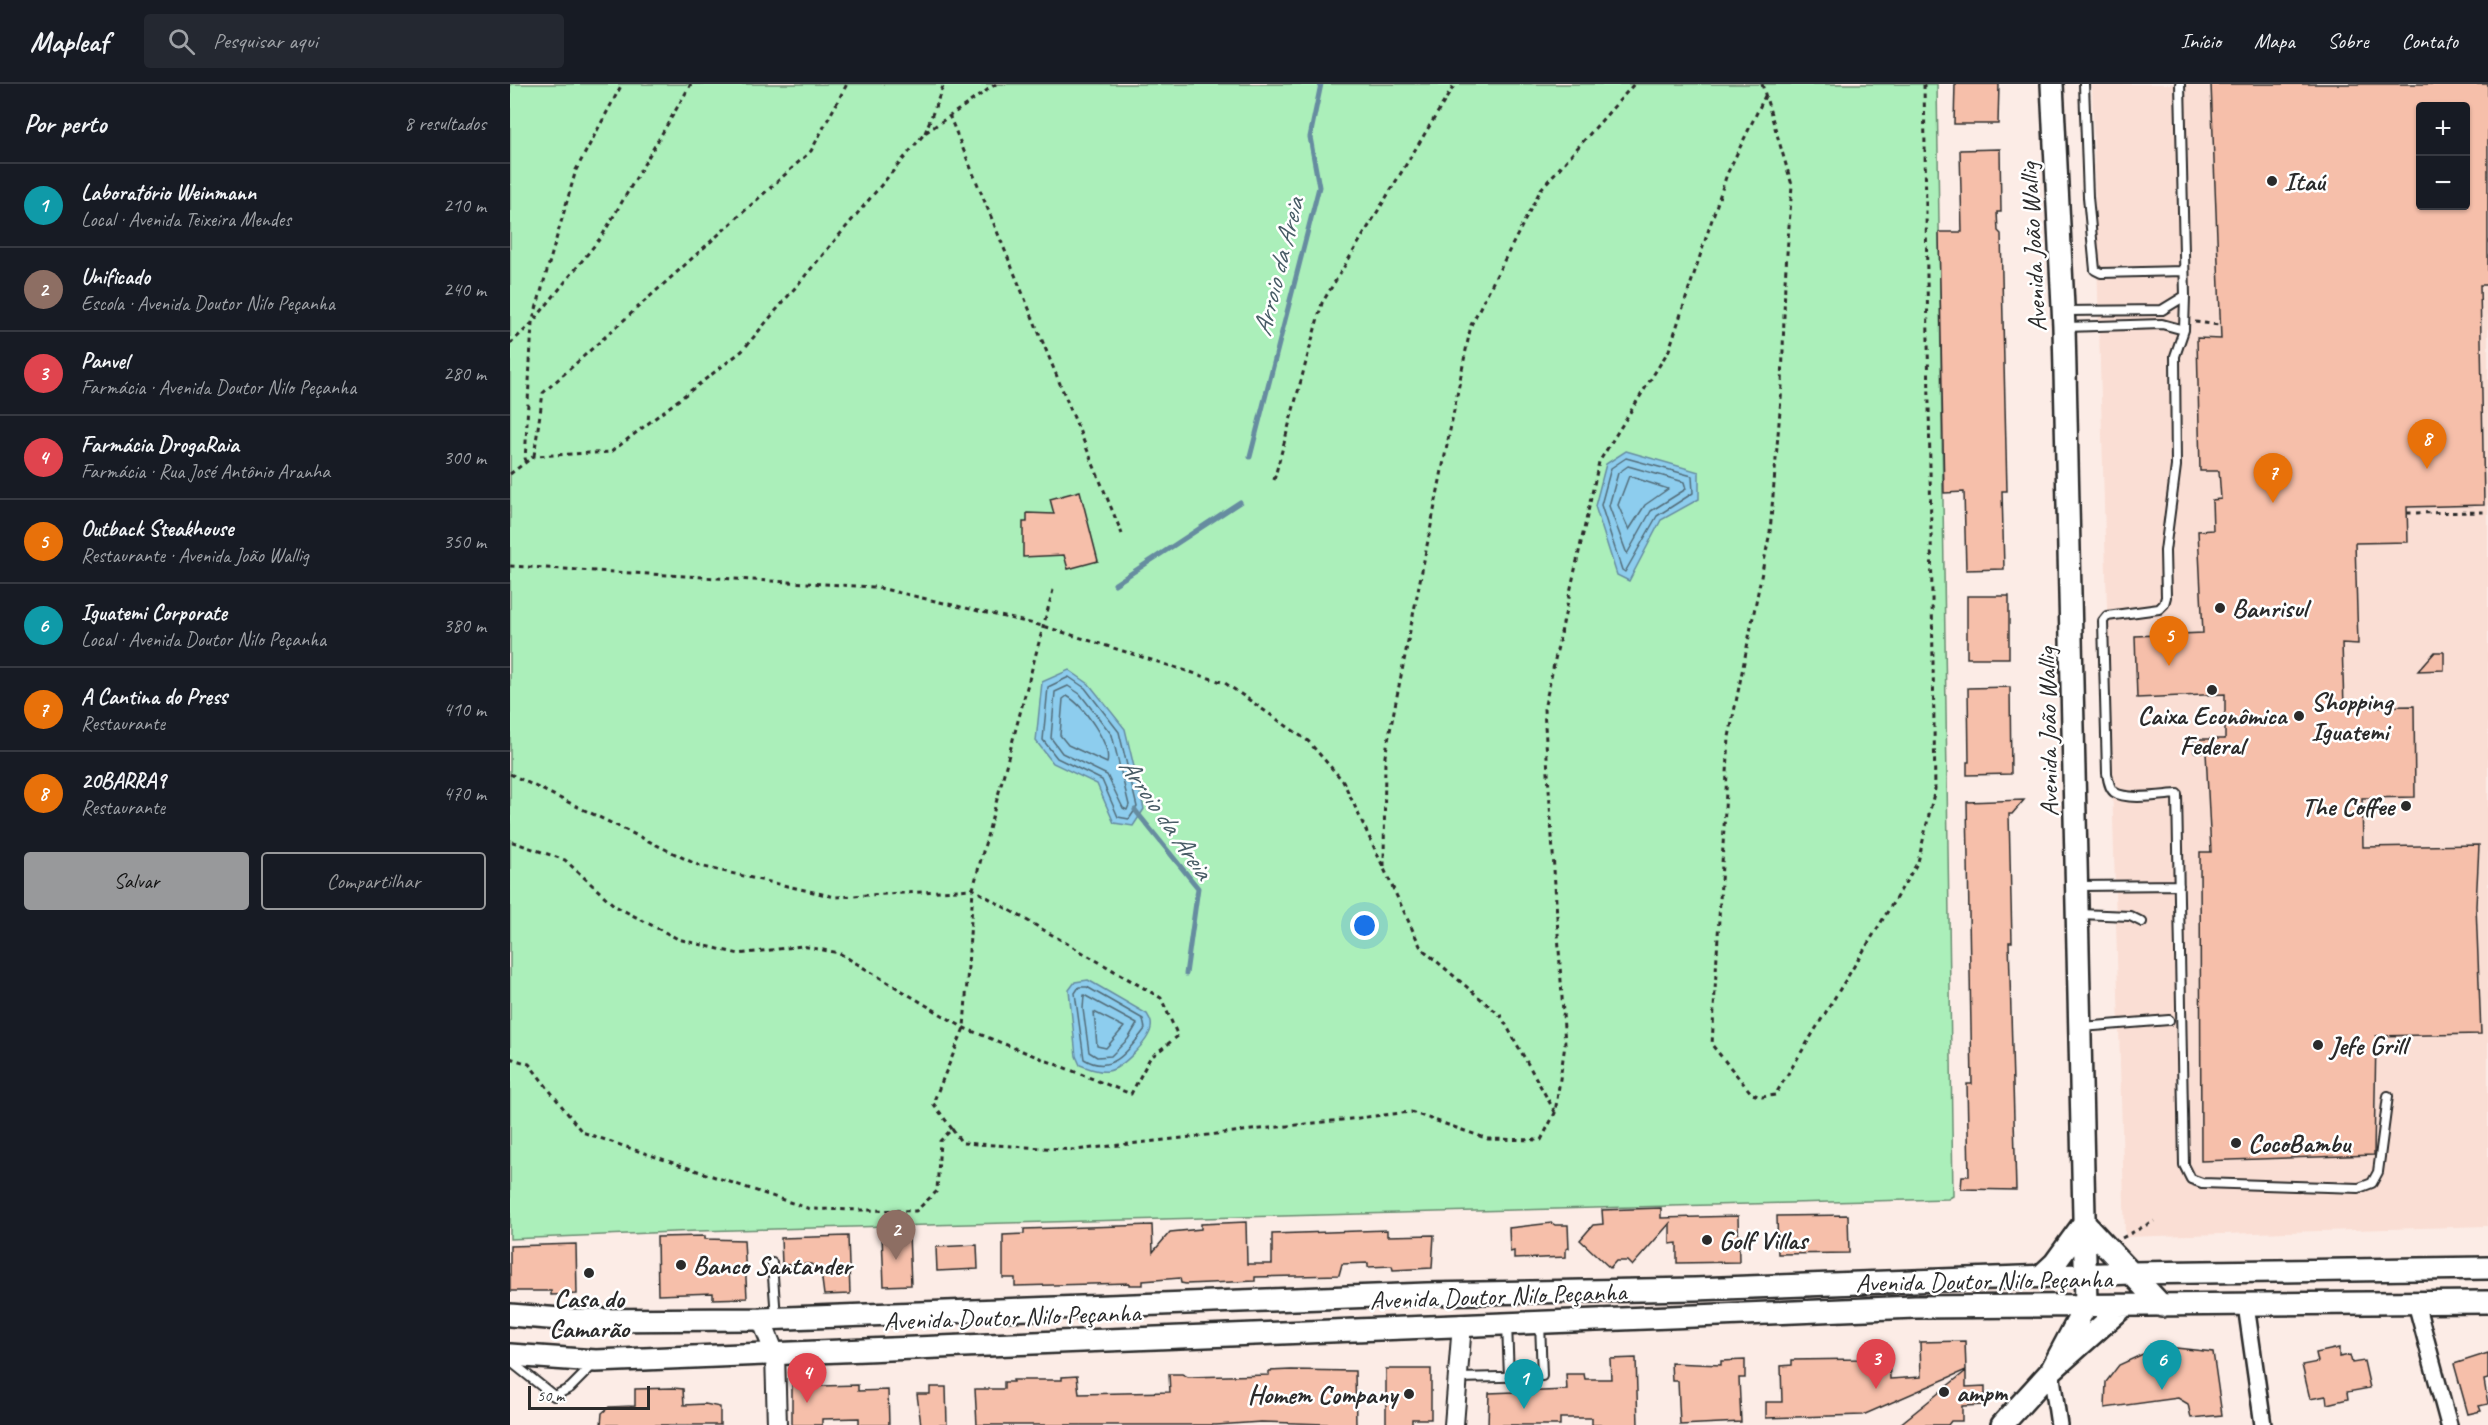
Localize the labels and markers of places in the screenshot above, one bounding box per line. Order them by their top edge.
place label: Itaú [2284,165,2327,198]
marker: Itaú [2265,174,2279,188]
pin: 8 [2408,420,2446,469]
pin: 7 [2254,454,2292,503]
place label: Banrisul [2232,592,2312,625]
marker: Banrisul [2213,601,2227,615]
pin: 5 [2150,616,2188,666]
marker: Caixa Econômica Federal [2205,683,2219,697]
place label: Shopping Iguatemi [2311,685,2395,748]
place label: Caixa Econômica Federal [2138,699,2289,762]
marker: Shopping Iguatemi [2292,709,2306,723]
place label: The Coffee [2302,790,2396,823]
marker: The Coffee [2399,799,2413,813]
place label: Jefe Grill [2328,1029,2412,1062]
marker: Jefe Grill [2311,1038,2325,1052]
place label: CocoBambu [2248,1127,2353,1160]
marker: CocoBambu [2229,1136,2243,1150]
pin: 2 [876,1210,916,1260]
place label: Golf Villas [1719,1224,1810,1257]
marker: Golf Villas [1700,1233,1714,1247]
place label: Banco Santander [693,1249,854,1282]
marker: Banco Santander [674,1258,688,1272]
marker: Casa do Camarão [582,1266,596,1280]
place label: Casa do Camarão [549,1282,630,1345]
pin: 3 [1856,1340,1896,1389]
pin: 6 [2142,1340,2182,1390]
pin: 4 [788,1354,826,1403]
pin: 1 [1504,1360,1544,1409]
place label: ampm [1956,1376,2008,1409]
place label: Homem Company [1248,1378,1400,1411]
marker: ampm [1937,1385,1951,1399]
marker: Homem Company [1402,1387,1416,1401]

